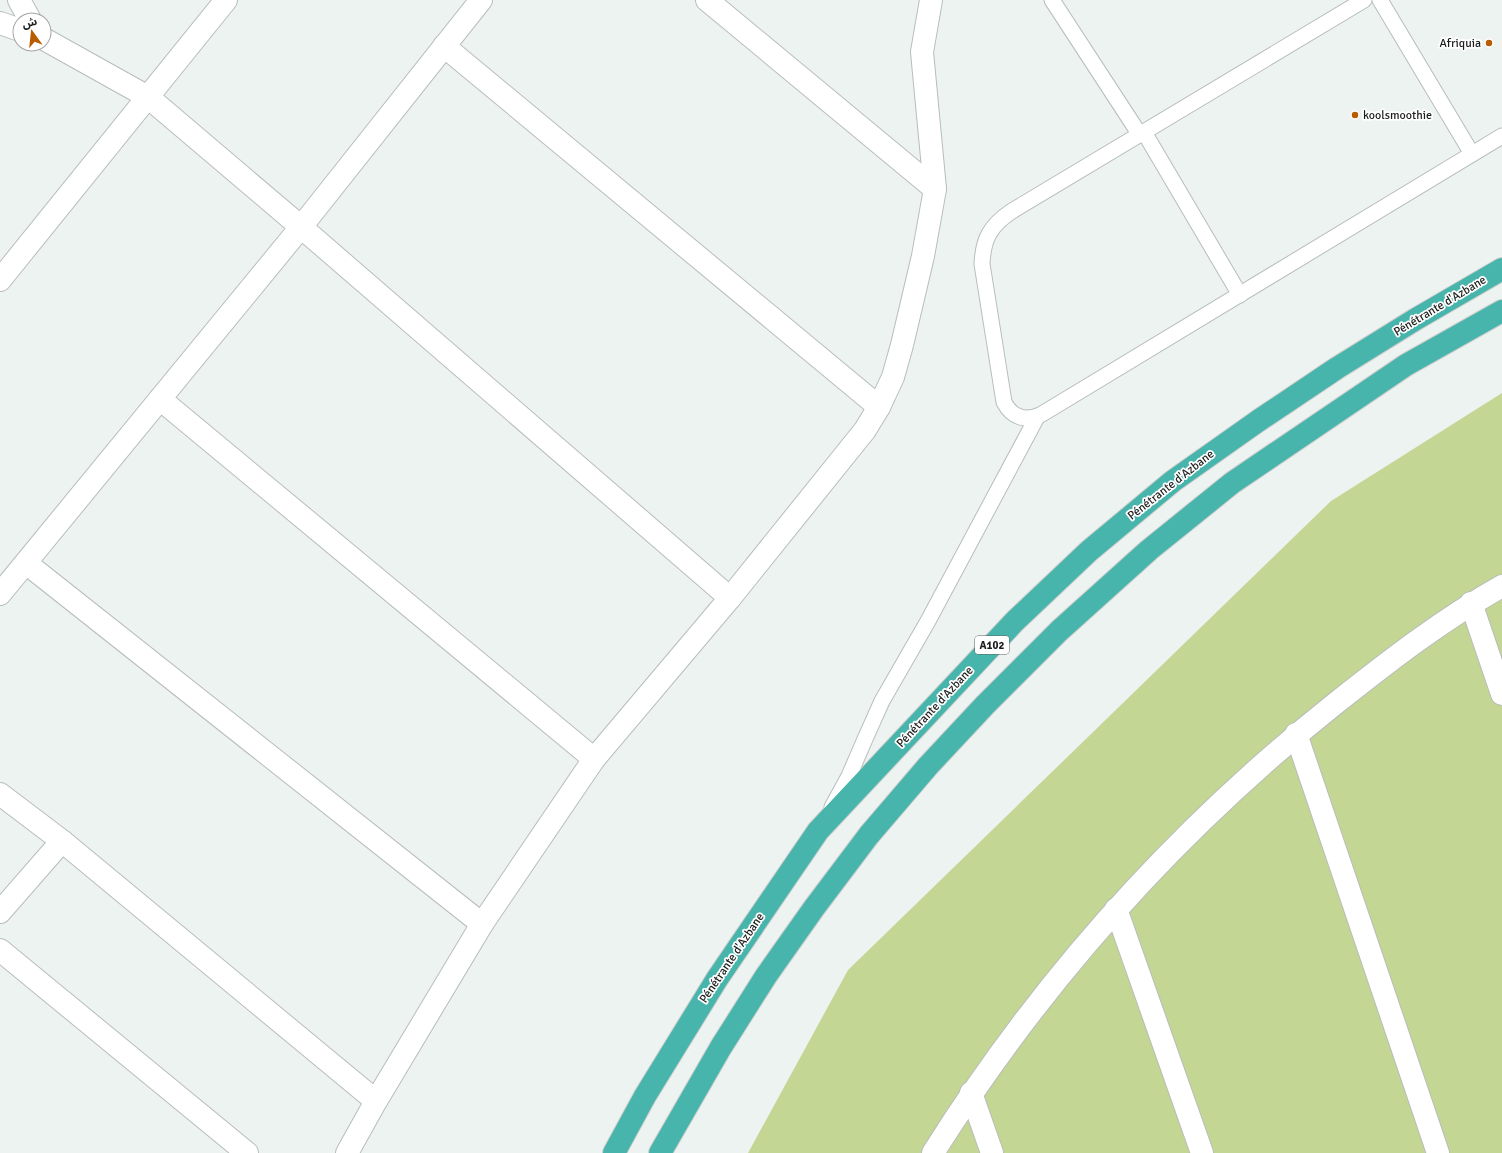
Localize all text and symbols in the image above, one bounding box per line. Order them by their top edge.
north arrow [12,12,52,52]
text: ش [21,15,39,31]
place label: Afriquia [1440,36,1481,51]
marker: Afriquia [1484,38,1494,48]
place label: koolsmoothie [1363,108,1432,123]
marker: koolsmoothie [1350,110,1360,120]
street label: Pénétrante d'Azbane [1391,272,1489,340]
street label: Pénétrante d'Azbane [1125,447,1217,523]
road number: A102 [975,636,1009,654]
street label: Pénétrante d'Azbane [894,663,976,751]
street label: Pénétrante d'Azbane [696,910,768,1006]

